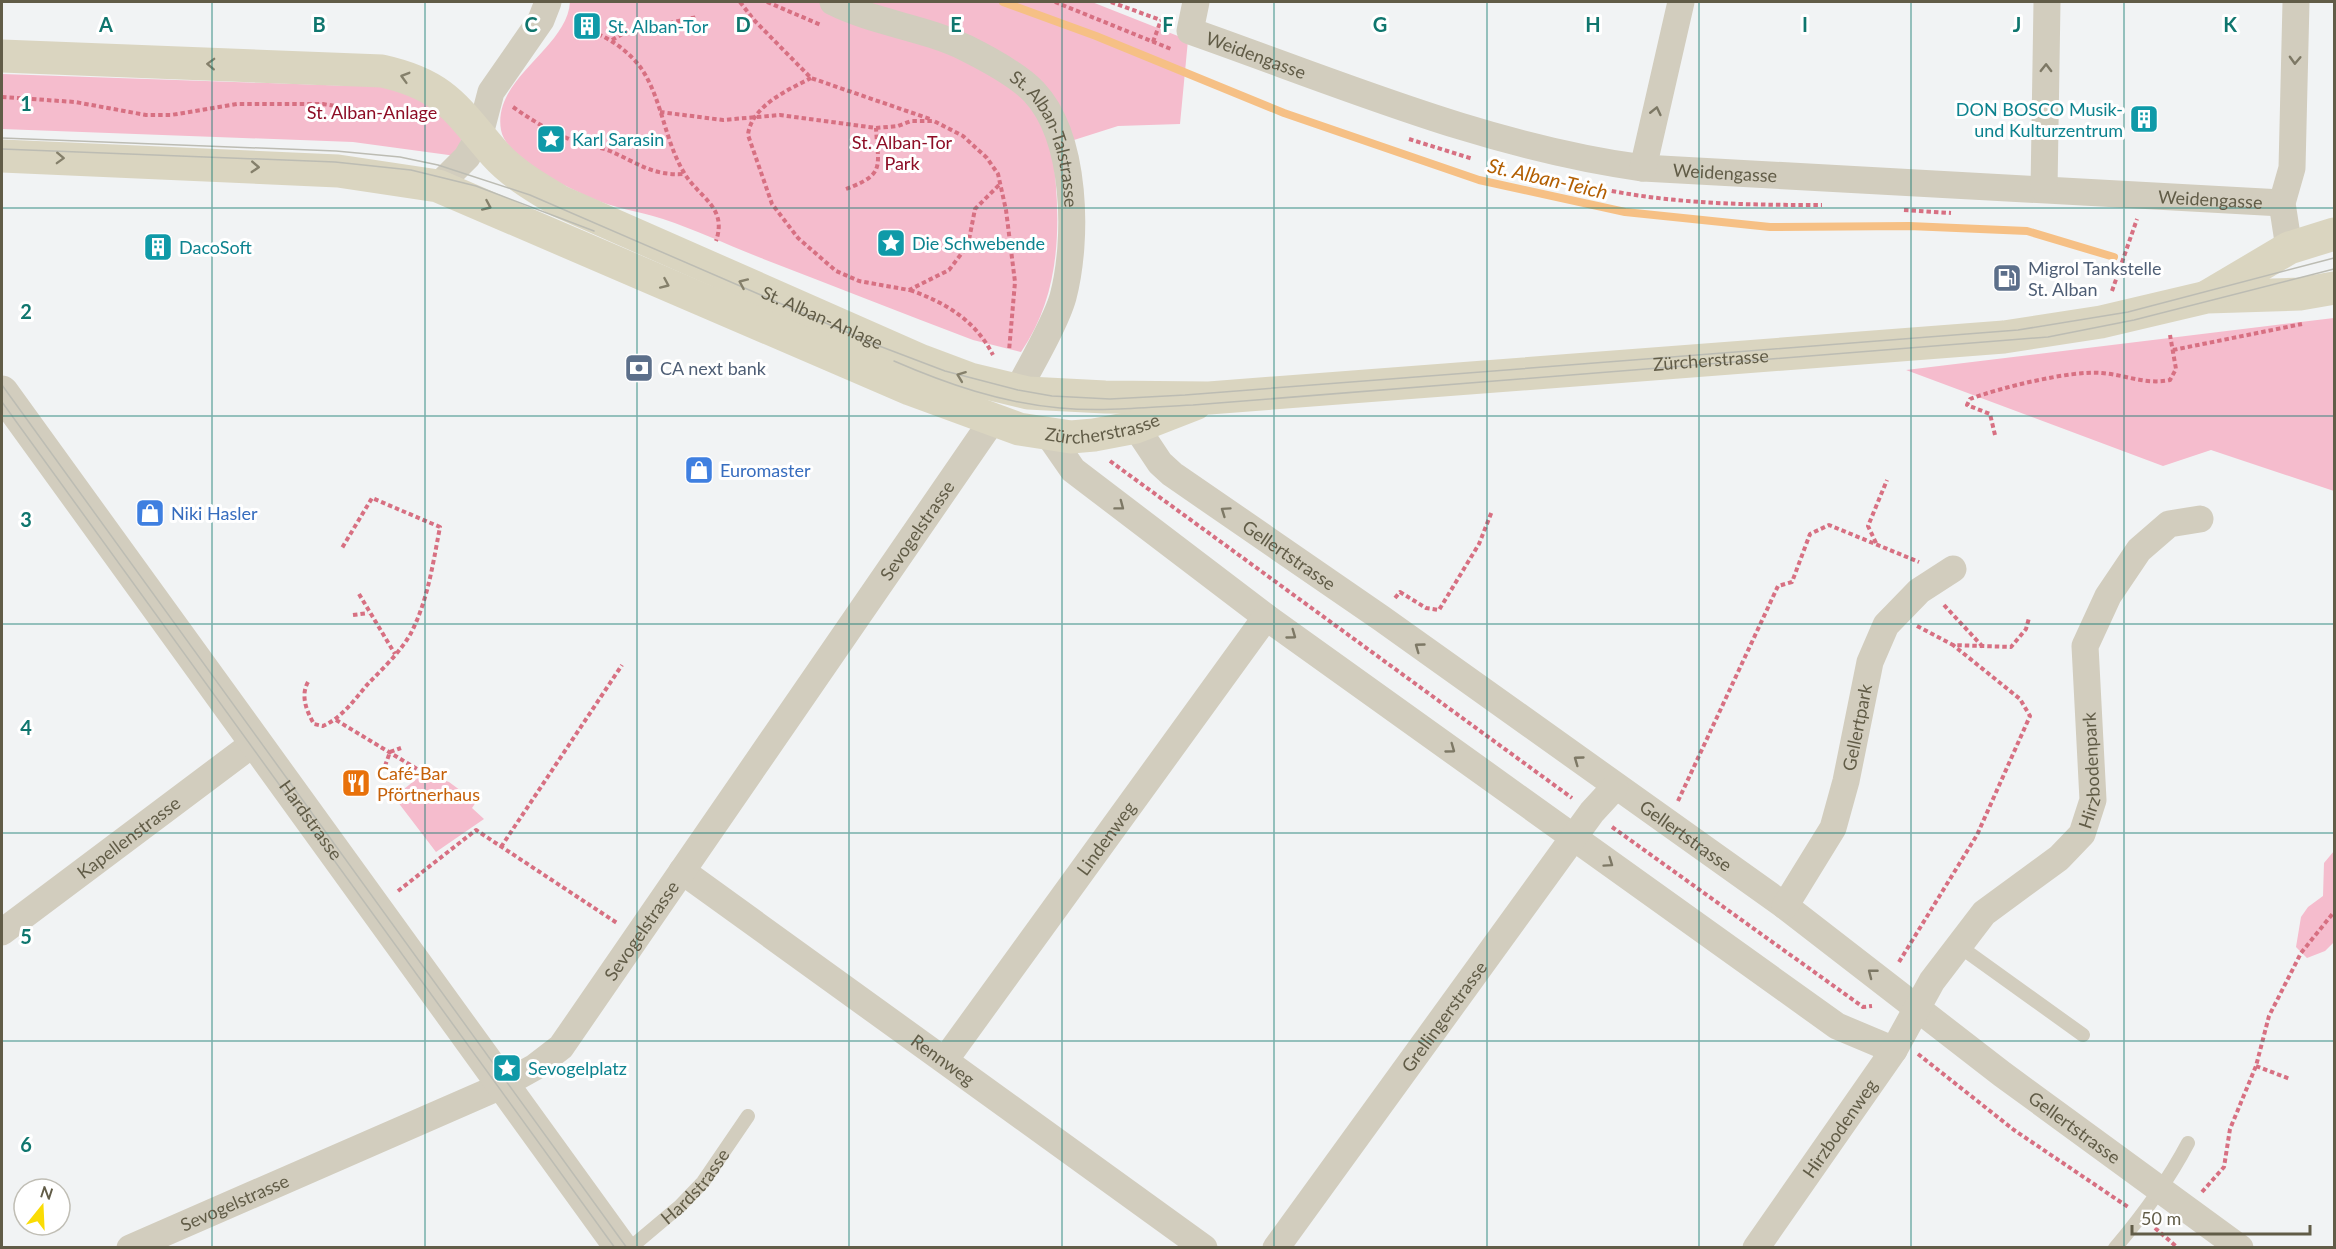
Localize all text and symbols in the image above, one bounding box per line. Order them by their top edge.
building icon: St. Alban-Tor [571,10,603,42]
text: A [98,12,113,36]
text: B [312,12,326,36]
text: C [524,12,538,36]
text: D [735,12,751,36]
text: E [950,12,962,36]
text: F [1162,12,1174,36]
text: G [1373,12,1387,36]
text: H [1585,12,1601,36]
text: I [1802,12,1808,36]
text: J [2013,12,2021,36]
text: K [2223,12,2237,36]
place label: St. Alban-Tor [608,15,709,37]
street label: Weidengasse [1203,27,1309,83]
one-way arrow [2288,55,2301,64]
one-way arrow [206,58,215,71]
one-way arrow [2040,63,2052,72]
street label: St. Alban-Talstrasse [1006,65,1082,208]
one-way arrow [400,72,411,84]
text: 1 [20,91,32,115]
place label: DON BOSCO Musik- und Kulturzentrum [1956,98,2123,141]
park label: St. Alban-Anlage [307,101,437,123]
building icon: DON BOSCO Musik- und Kulturzentrum [2128,103,2160,135]
one-way arrow [1649,106,1662,116]
place icon: Karl Sarasin [535,123,567,155]
place label: Karl Sarasin [572,128,664,150]
park label: St. Alban-Tor Park [852,131,953,174]
one-way arrow [55,152,64,165]
water label: St. Alban-Teich [1486,153,1610,203]
street label: Weidengasse [1672,159,1778,186]
one-way arrow [250,160,259,173]
street label: Weidengasse [2158,185,2263,213]
one-way arrow [480,199,491,211]
place icon: Die Schwebende [875,227,907,259]
building icon: DacoSoft [142,231,174,263]
place label: Die Schwebende [912,232,1045,254]
place label: DacoSoft [179,236,252,258]
place label: Migrol Tankstelle St. Alban [2028,257,2161,300]
fuel station icon: Migrol Tankstelle St. Alban [1991,262,2023,294]
one-way arrow [659,277,670,289]
one-way arrow [739,278,750,290]
street label: St. Alban-Anlage [758,281,887,353]
text: 2 [20,299,32,323]
street label: Zürcherstrasse [1652,344,1769,375]
bank icon: CA next bank [623,352,655,384]
place label: CA next bank [660,357,767,379]
one-way arrow [956,371,967,383]
street label: Zürcherstrasse [1044,408,1163,448]
shop icon: Euromaster [683,454,715,486]
place label: Euromaster [720,459,811,481]
street label: Sevogelstrasse [875,476,959,584]
shop icon: Niki Hasler [134,497,166,529]
one-way arrow [1113,498,1124,509]
place label: Niki Hasler [171,502,258,524]
text: 3 [20,507,32,531]
one-way arrow [1221,507,1232,518]
street label: Gellertstrasse [1238,515,1340,595]
one-way arrow [1286,628,1297,639]
one-way arrow [1415,643,1426,654]
street label: Gellertpark [1837,681,1876,773]
street label: Hirzbodenpark [2073,711,2104,831]
text: 4 [20,715,32,739]
one-way arrow [1444,742,1455,753]
one-way arrow [1573,756,1584,767]
place label: Café-Bar Pförtnerhaus [377,762,480,805]
restaurant icon: Café-Bar Pförtnerhaus [340,767,372,799]
street label: Hardstrasse [275,776,348,864]
street label: Kapellenstrasse [73,791,184,883]
street label: Gellertstrasse [1636,795,1737,876]
street label: Lindenweg [1072,797,1140,879]
one-way arrow [1602,856,1613,867]
street label: Sevogelstrasse [599,877,683,985]
text: 5 [20,924,32,948]
street label: Grellingerstrasse [1396,957,1491,1076]
one-way arrow [1868,969,1879,980]
street label: Rennweg [907,1029,979,1090]
place icon: Sevogelplatz [491,1052,523,1084]
place label: Sevogelplatz [528,1057,627,1079]
street label: Hirzbodenweg [1797,1075,1882,1182]
street label: Gellertstrasse [2024,1086,2125,1168]
text: 6 [20,1132,32,1156]
street label: Hardstrasse [656,1144,734,1229]
street label: Sevogelstrasse [177,1169,292,1236]
north arrow [12,1177,72,1237]
text: N [38,1181,56,1203]
scale bar [2132,1198,2310,1236]
text: 50 m [2141,1207,2181,1229]

